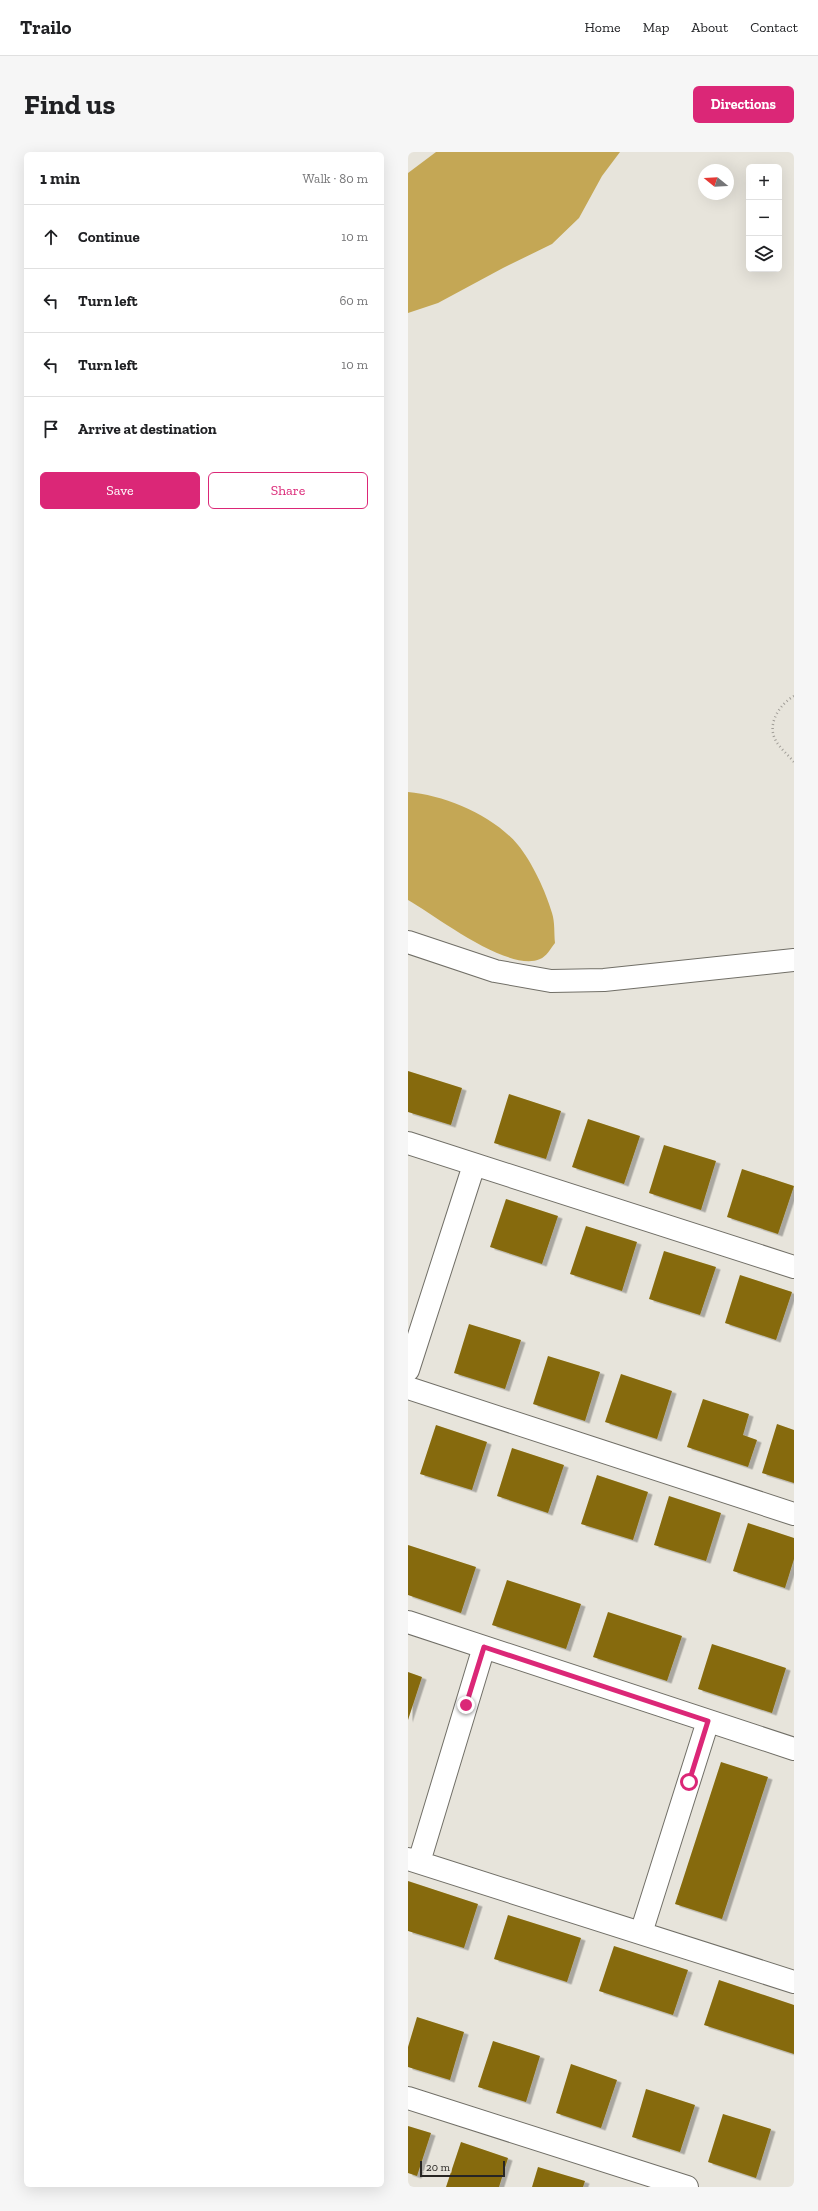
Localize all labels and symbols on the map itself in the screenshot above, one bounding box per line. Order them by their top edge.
north arrow [698,164,734,200]
route end [457,1696,475,1714]
route start [680,1773,698,1791]
scale bar [420,2159,505,2178]

